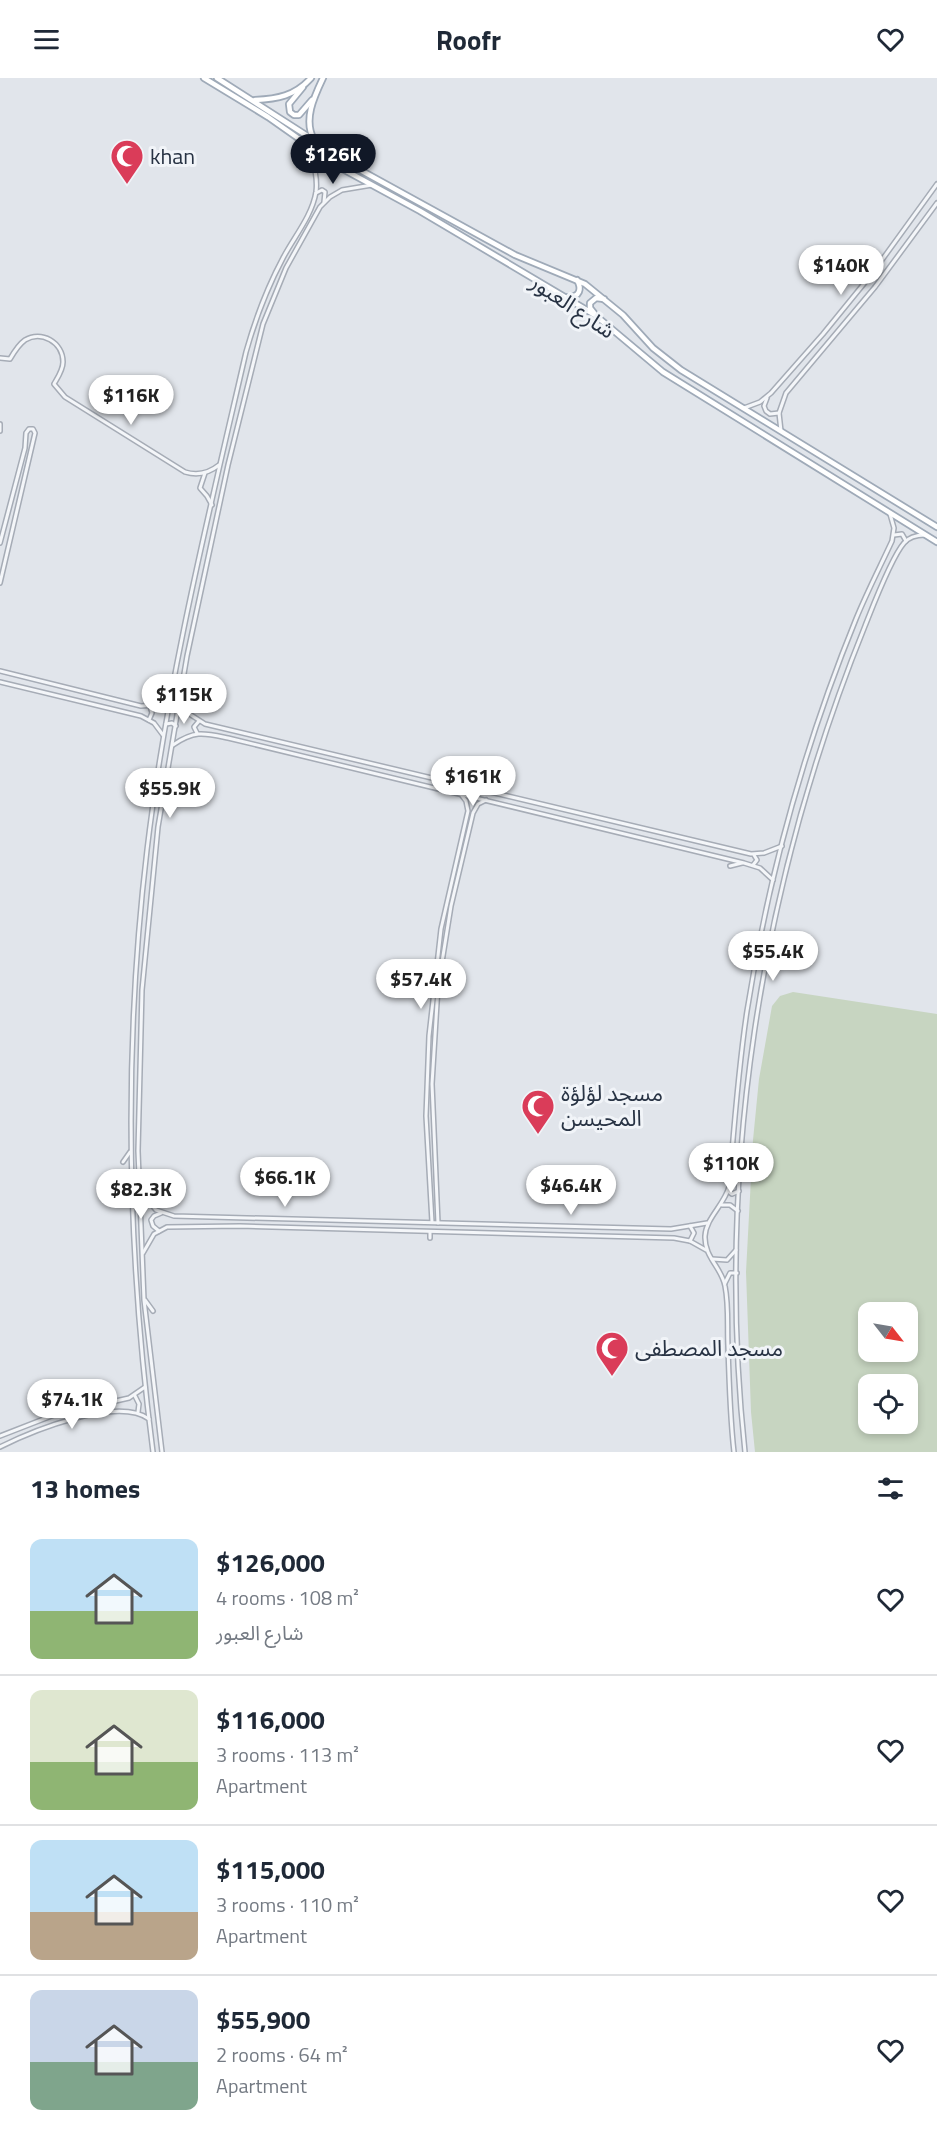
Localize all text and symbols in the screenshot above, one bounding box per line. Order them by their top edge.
text: Roofr [436,19,501,60]
icon: menu [30,23,63,56]
icon: heart [874,23,907,56]
pin: $126K [291,134,375,185]
mosque icon: khan [109,138,145,185]
text: $126K [305,138,361,169]
place label: khan [150,139,195,173]
pin: $140K [799,245,883,296]
text: $140K [813,249,869,280]
street label: شارع العبور [523,264,622,347]
pin: $116K [89,375,173,426]
text: $116K [103,379,159,410]
pin: $115K [142,674,226,725]
text: $115K [156,678,212,709]
pin: $161K [431,756,515,807]
text: $161K [445,760,501,791]
pin: $55.9K [121,768,219,819]
text: $55.9K [139,772,201,803]
pin: $55.4K [724,931,822,982]
text: $55.4K [742,935,804,966]
pin: $57.4K [372,959,470,1010]
text: $57.4K [390,963,452,994]
place label: مسجد لؤلؤة المحيسن [561,1076,663,1135]
mosque icon: مسجد لؤلؤة المحيسن [520,1088,556,1135]
pin: $110K [689,1143,773,1194]
text: $110K [703,1147,759,1178]
pin: $66.1K [236,1157,334,1208]
text: $66.1K [254,1161,316,1192]
pin: $46.4K [522,1165,620,1216]
pin: $82.3K [92,1169,190,1220]
text: $46.4K [540,1169,602,1200]
text: $82.3K [110,1173,172,1204]
north arrow [858,1302,918,1362]
map controls [858,1302,918,1434]
mosque icon: مسجد المصطفى [594,1330,630,1377]
place label: مسجد المصطفى [635,1331,783,1365]
button: locate [858,1374,918,1434]
pin: $74.1K [23,1379,121,1430]
text: $74.1K [41,1383,103,1414]
text: 13 homes [30,1469,140,1508]
icon: filters [874,1472,907,1505]
text: $126,000 [216,1543,325,1582]
icon: home [78,1563,150,1635]
text: 4 rooms · 108 m² [216,1582,359,1613]
icon: heart [874,1583,907,1616]
text: شارع العبور [216,1617,303,1648]
text: $116,000 [216,1700,325,1739]
icon: home [78,1714,150,1786]
icon: heart [874,1734,907,1767]
text: 3 rooms · 113 m² [216,1739,359,1770]
text: Apartment [216,1770,307,1801]
text: $115,000 [216,1850,325,1889]
icon: home [78,1864,150,1936]
icon: heart [874,1884,907,1917]
text: 3 rooms · 110 m² [216,1889,359,1920]
text: Apartment [216,1920,307,1951]
text: $55,900 [216,2000,310,2039]
icon: home [78,2014,150,2086]
icon: heart [874,2034,907,2067]
text: 2 rooms · 64 m² [216,2039,348,2070]
text: Apartment [216,2070,307,2101]

